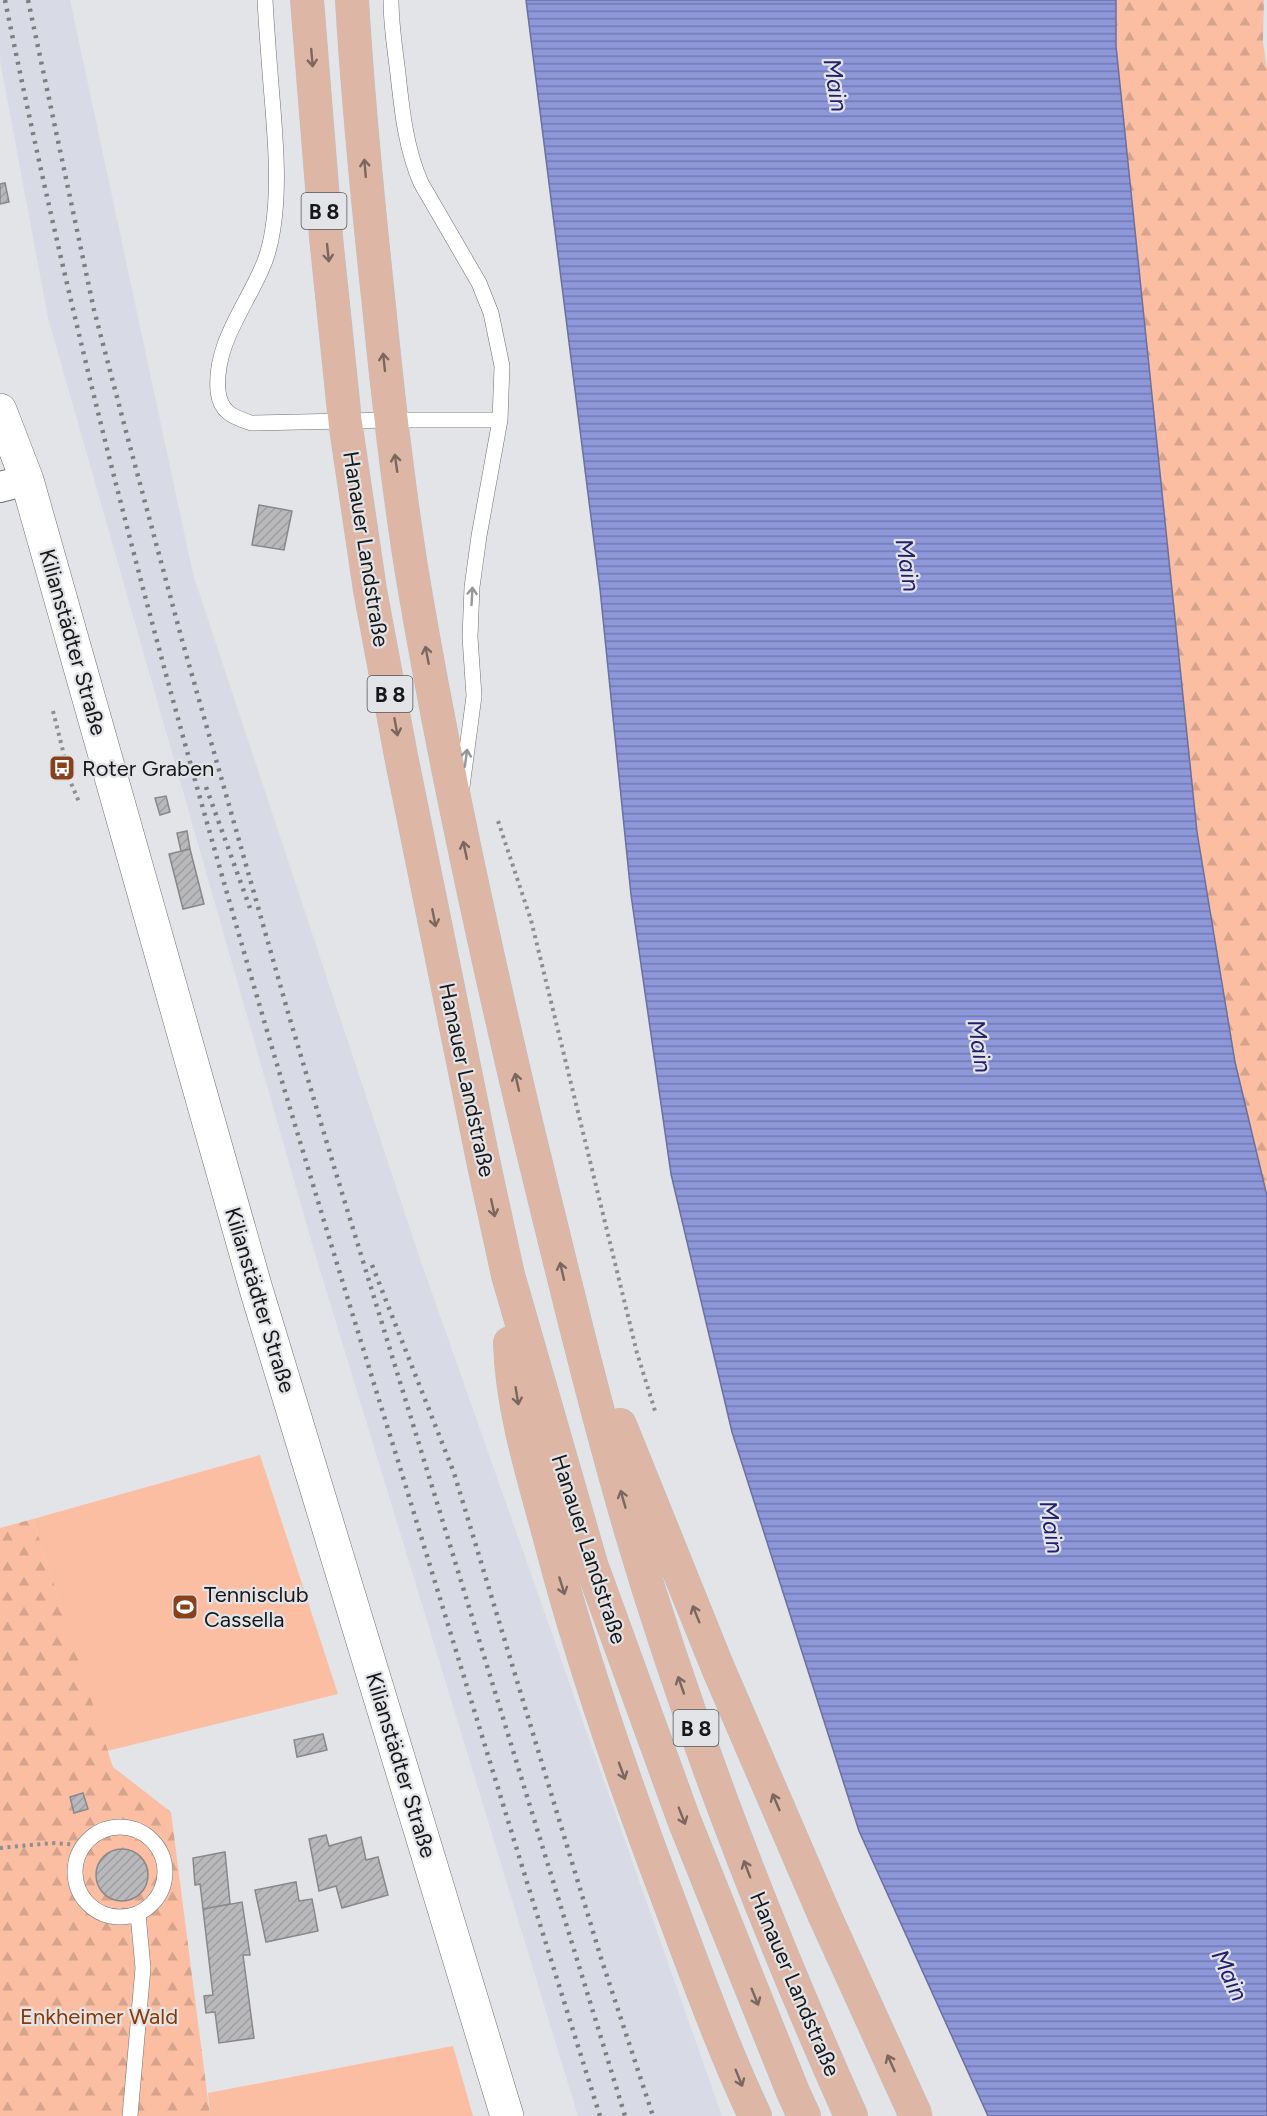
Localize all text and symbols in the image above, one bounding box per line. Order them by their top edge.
one-way arrow [307,48,318,68]
water label: Main [818,56,854,114]
one-way arrow [360,158,371,178]
road number: B 8 [302,193,346,229]
one-way arrow [323,242,334,262]
one-way arrow [378,352,389,372]
street label: Hanauer Landstraße [337,449,395,649]
one-way arrow [391,454,402,473]
water label: Main [890,536,926,594]
street label: Kilianstädter Straße [33,546,113,738]
one-way arrow [467,586,478,606]
one-way arrow [421,646,432,666]
road number: B 8 [368,676,412,712]
one-way arrow [391,717,402,736]
one-way arrow [460,749,471,769]
bus stop icon: Roter Graben [47,753,77,783]
place label: Roter Graben [82,755,214,782]
one-way arrow [459,841,470,861]
one-way arrow [429,908,440,928]
street label: Hanauer Landstraße [433,980,501,1180]
water label: Main [962,1017,998,1075]
one-way arrow [510,1072,522,1091]
one-way arrow [488,1197,499,1217]
street label: Kilianstädter Straße [219,1204,301,1396]
one-way arrow [555,1262,567,1281]
one-way arrow [511,1386,522,1405]
street label: Hanauer Landstraße [546,1451,632,1647]
one-way arrow [616,1490,628,1509]
water label: Main [1034,1498,1070,1556]
one-way arrow [557,1576,568,1595]
place label: Tennisclub Cassella [204,1581,309,1633]
sports icon: Tennisclub Cassella [170,1592,200,1622]
one-way arrow [690,1605,701,1624]
street label: Kilianstädter Straße [360,1669,442,1861]
one-way arrow [675,1676,686,1695]
road number: B 8 [674,1710,718,1746]
one-way arrow [618,1761,629,1780]
one-way arrow [770,1794,781,1812]
one-way arrow [677,1806,688,1825]
one-way arrow [741,1860,752,1878]
street label: Hanauer Landstraße [744,1888,846,2080]
water label: Main [1206,1945,1254,2005]
one-way arrow [750,1987,761,2006]
park label: Enkheimer Wald [20,2003,178,2030]
one-way arrow [885,2054,897,2072]
one-way arrow [734,2069,745,2087]

